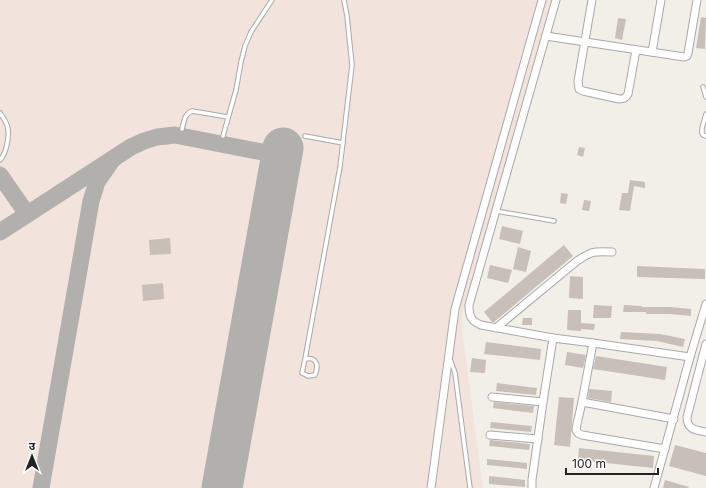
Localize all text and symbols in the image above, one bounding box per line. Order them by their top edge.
north arrow [12,436,52,476]
text: उ [29,439,36,453]
scale bar [566,450,658,476]
text: 100 m [572,456,606,471]

